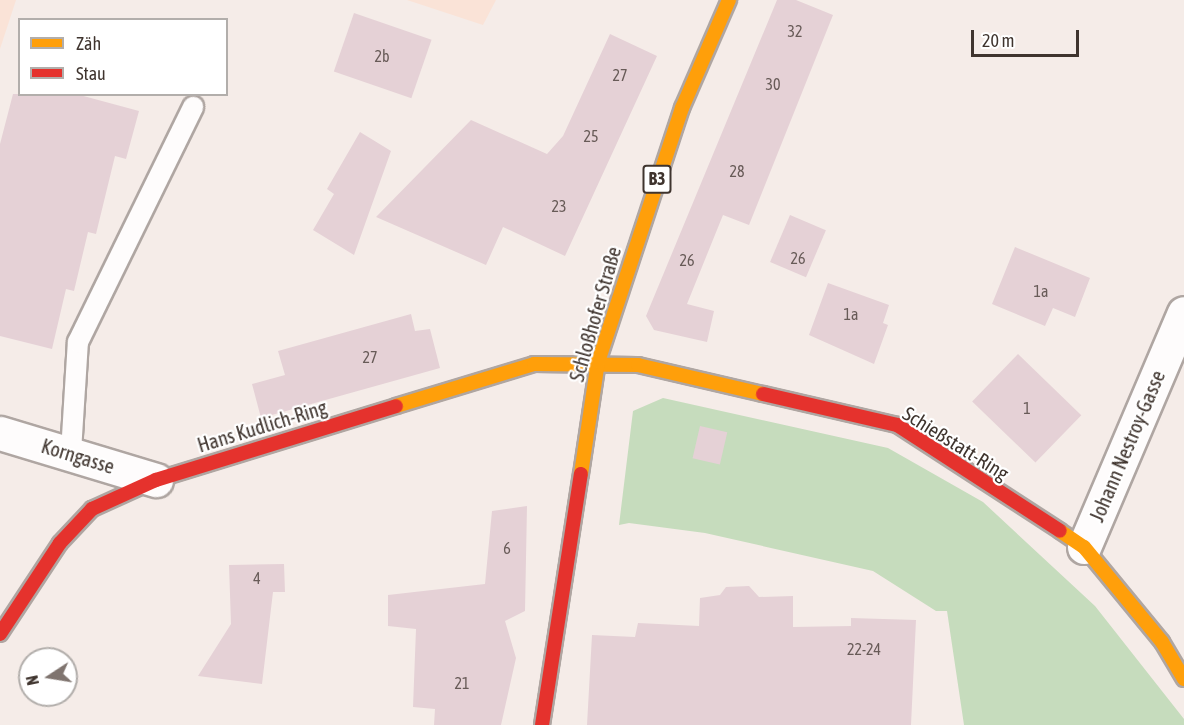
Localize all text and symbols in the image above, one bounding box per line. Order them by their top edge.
legend [18,18,228,96]
scale bar [974,18,1082,56]
house number: 32 [787,21,803,41]
text: 20 m [982,30,1014,51]
text: Zäh [76,33,101,54]
house number: 2b [374,46,390,66]
text: Stau [76,63,106,84]
house number: 27 [612,65,628,85]
house number: 30 [765,74,781,94]
house number: 25 [583,126,599,146]
house number: 28 [729,161,745,181]
road number: B3 [642,164,672,194]
house number: 23 [551,196,567,216]
street label: Schloßhofer Straße [564,244,626,384]
house number: 26 [790,248,806,268]
house number: 26 [679,250,695,270]
house number: 1a [1034,281,1048,301]
house number: 1a [844,304,858,324]
house number: 27 [362,347,378,367]
street label: Johann Nestroy-Gasse [1084,367,1170,525]
street label: Hans Kudlich-Ring [194,395,330,457]
house number: 1 [1023,398,1031,418]
street label: Schießstatt-Ring [899,401,1013,485]
street label: Korngasse [39,434,117,478]
house number: 6 [503,538,511,558]
house number: 4 [253,568,261,588]
house number: 22-24 [847,639,881,659]
north arrow [18,647,78,707]
house number: 21 [454,673,470,693]
text: N [23,674,42,687]

